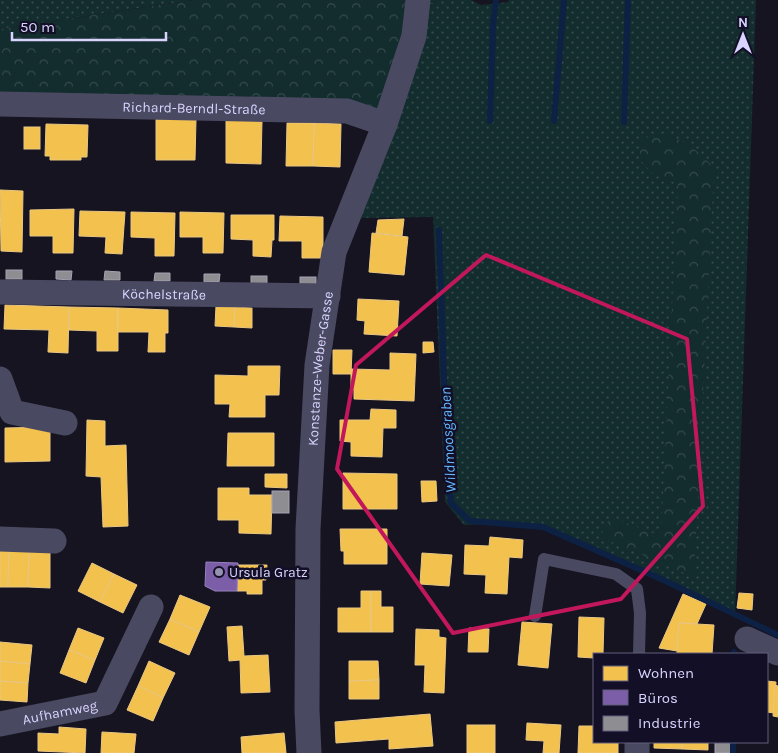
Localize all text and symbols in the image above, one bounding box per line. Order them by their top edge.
scale bar [12,10,166,42]
north arrow [718,10,768,60]
text: N [738,14,748,31]
text: 50 m [20,18,55,36]
street label: Richard-Berndl-Straße [122,98,266,118]
street label: Köchelstraße [122,285,206,303]
street label: Konstanze-Weber-Gasse [304,290,336,446]
water label: Wildmoosgraben [436,387,460,493]
place label: Ursula Gratz [229,564,308,581]
marker: Ursula Gratz [213,566,225,578]
legend [593,653,768,743]
text: Wohnen [638,664,694,682]
text: Büros [638,689,678,707]
street label: Aufhamweg [21,696,99,728]
text: Industrie [638,714,700,732]

